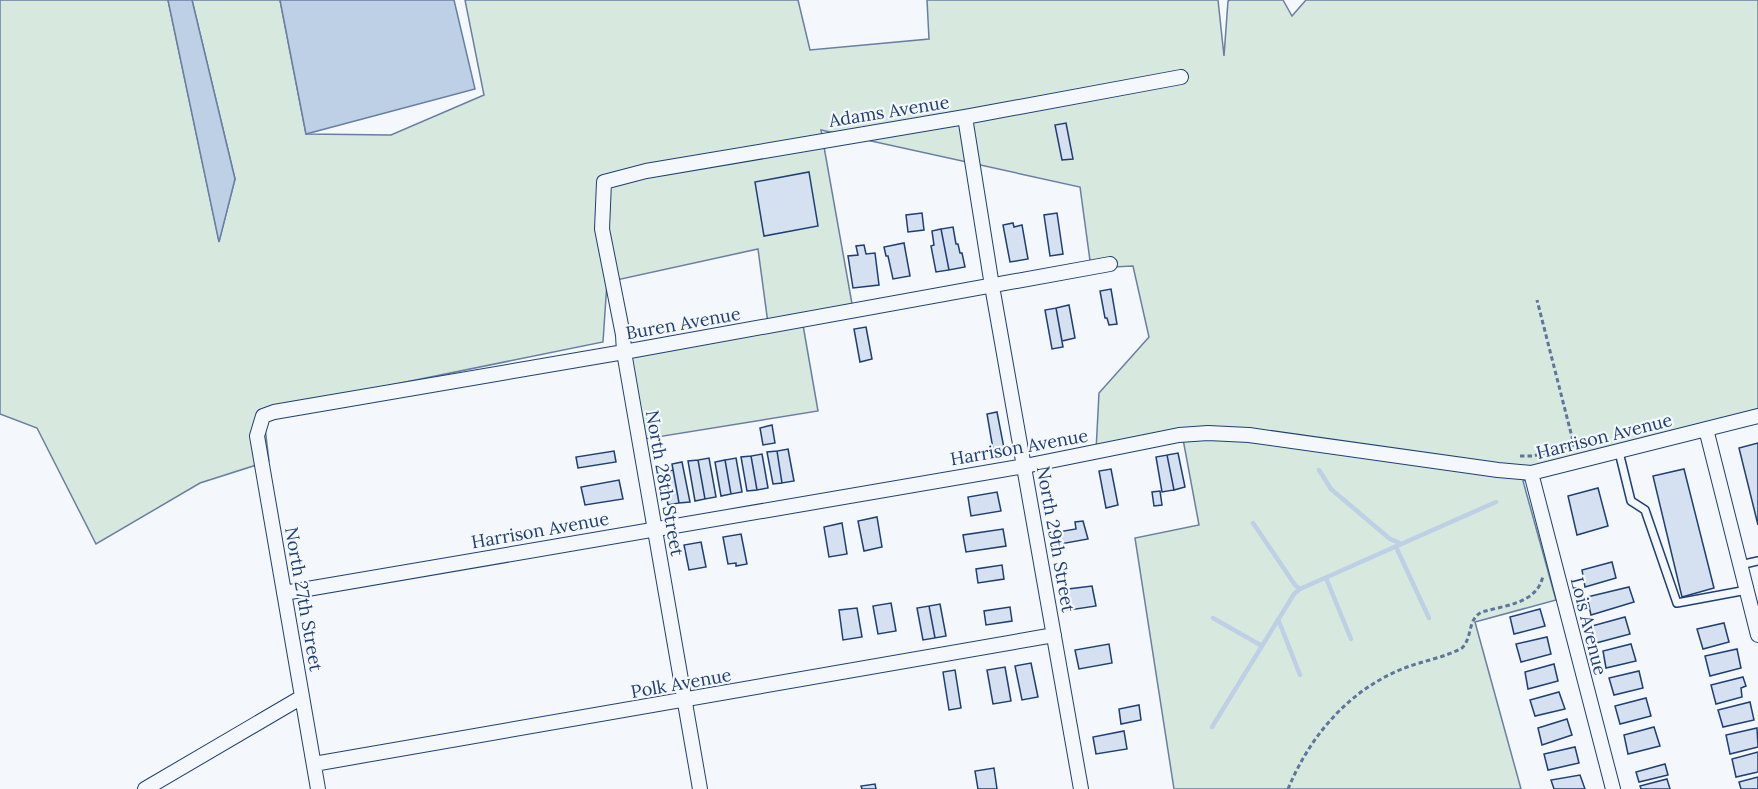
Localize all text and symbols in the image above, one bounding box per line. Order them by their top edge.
street label: Adams Avenue [826,90,951,132]
street label: Buren Avenue [624,302,742,344]
street label: North 28th Street [641,408,689,558]
street label: Harrison Avenue [1534,408,1675,464]
street label: Harrison Avenue [948,424,1090,470]
street label: North 29th Street [1032,464,1080,614]
street label: Harrison Avenue [469,507,611,553]
street label: North 27th Street [280,525,328,673]
street label: Lois Avenue [1566,575,1612,678]
street label: Polk Avenue [629,663,733,703]

